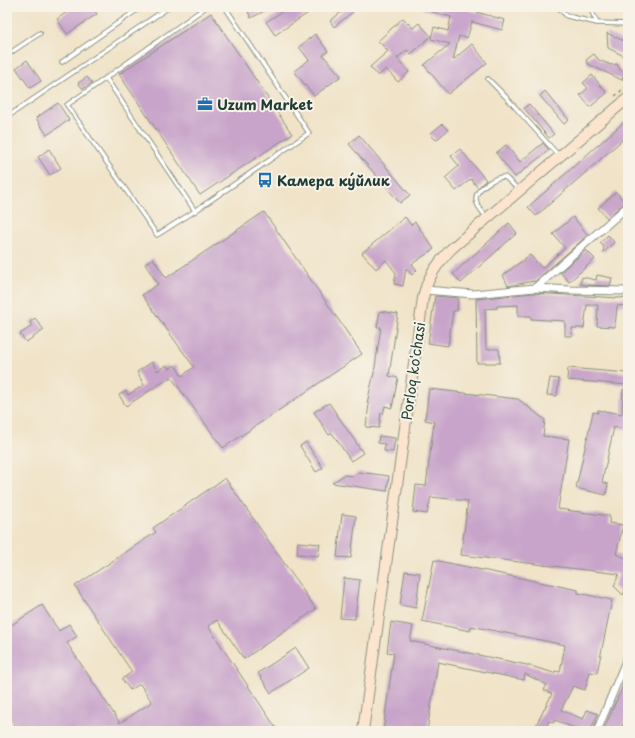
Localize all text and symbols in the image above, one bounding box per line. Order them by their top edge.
place label: Uzum Market [217,94,313,115]
office icon: Uzum Market [196,95,214,113]
place label: Камера ку́йлик [277,170,390,191]
bus stop icon: Камера ку́йлик [256,171,274,189]
street label: Porloq ko'chasi [396,321,430,421]

